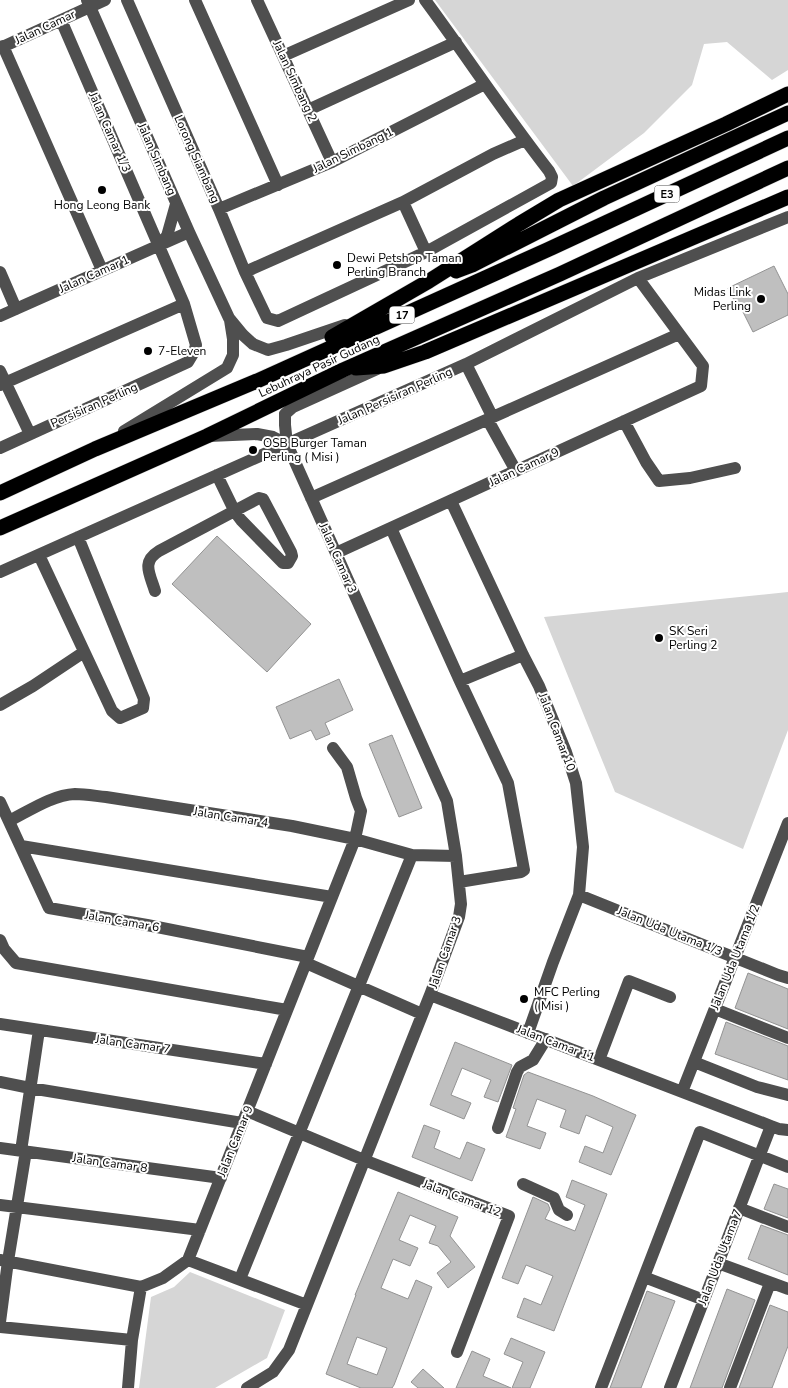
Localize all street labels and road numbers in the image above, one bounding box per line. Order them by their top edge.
street label: Jalan Camar [11,6,79,48]
street label: Jalan Simbang 2 [269,37,321,124]
street label: Jalan Camar 1/3 [85,89,135,175]
street label: Lorong Siambang [170,112,224,206]
street label: Jalan Simbang [133,119,180,198]
street label: Jalan Simbang 1 [309,124,396,177]
road number: E3 [654,185,680,202]
street label: Jalan Camar 1 [55,251,132,297]
road number: 17 [390,306,414,324]
street label: Lebuhraya Pasir Gudang [256,331,382,401]
street label: Jalan Persisiran Perling [334,364,455,429]
street label: Persisiran Perling [48,379,140,431]
street label: Jalan Camar 9 [485,444,562,491]
street label: Jalan Camar 3 [315,519,361,596]
street label: Jalan Camar 10 [534,690,579,773]
street label: Jalan Camar 4 [191,803,270,831]
street label: Jalan Uda Utama 1/3 [614,902,725,959]
street label: Jalan Uda Utama 1/2 [706,902,763,1013]
street label: Jalan Camar 6 [82,906,161,935]
street label: Jalan Camar 3 [425,914,465,991]
street label: Jalan Camar 11 [514,1020,597,1065]
street label: Jalan Camar 7 [94,1031,172,1057]
street label: Jalan Camar 9 [213,1103,257,1180]
street label: Jalan Camar 8 [71,1150,149,1176]
street label: Jalan Camar 12 [420,1175,503,1220]
street label: Jalan Uda Utama 7 [694,1207,746,1308]

